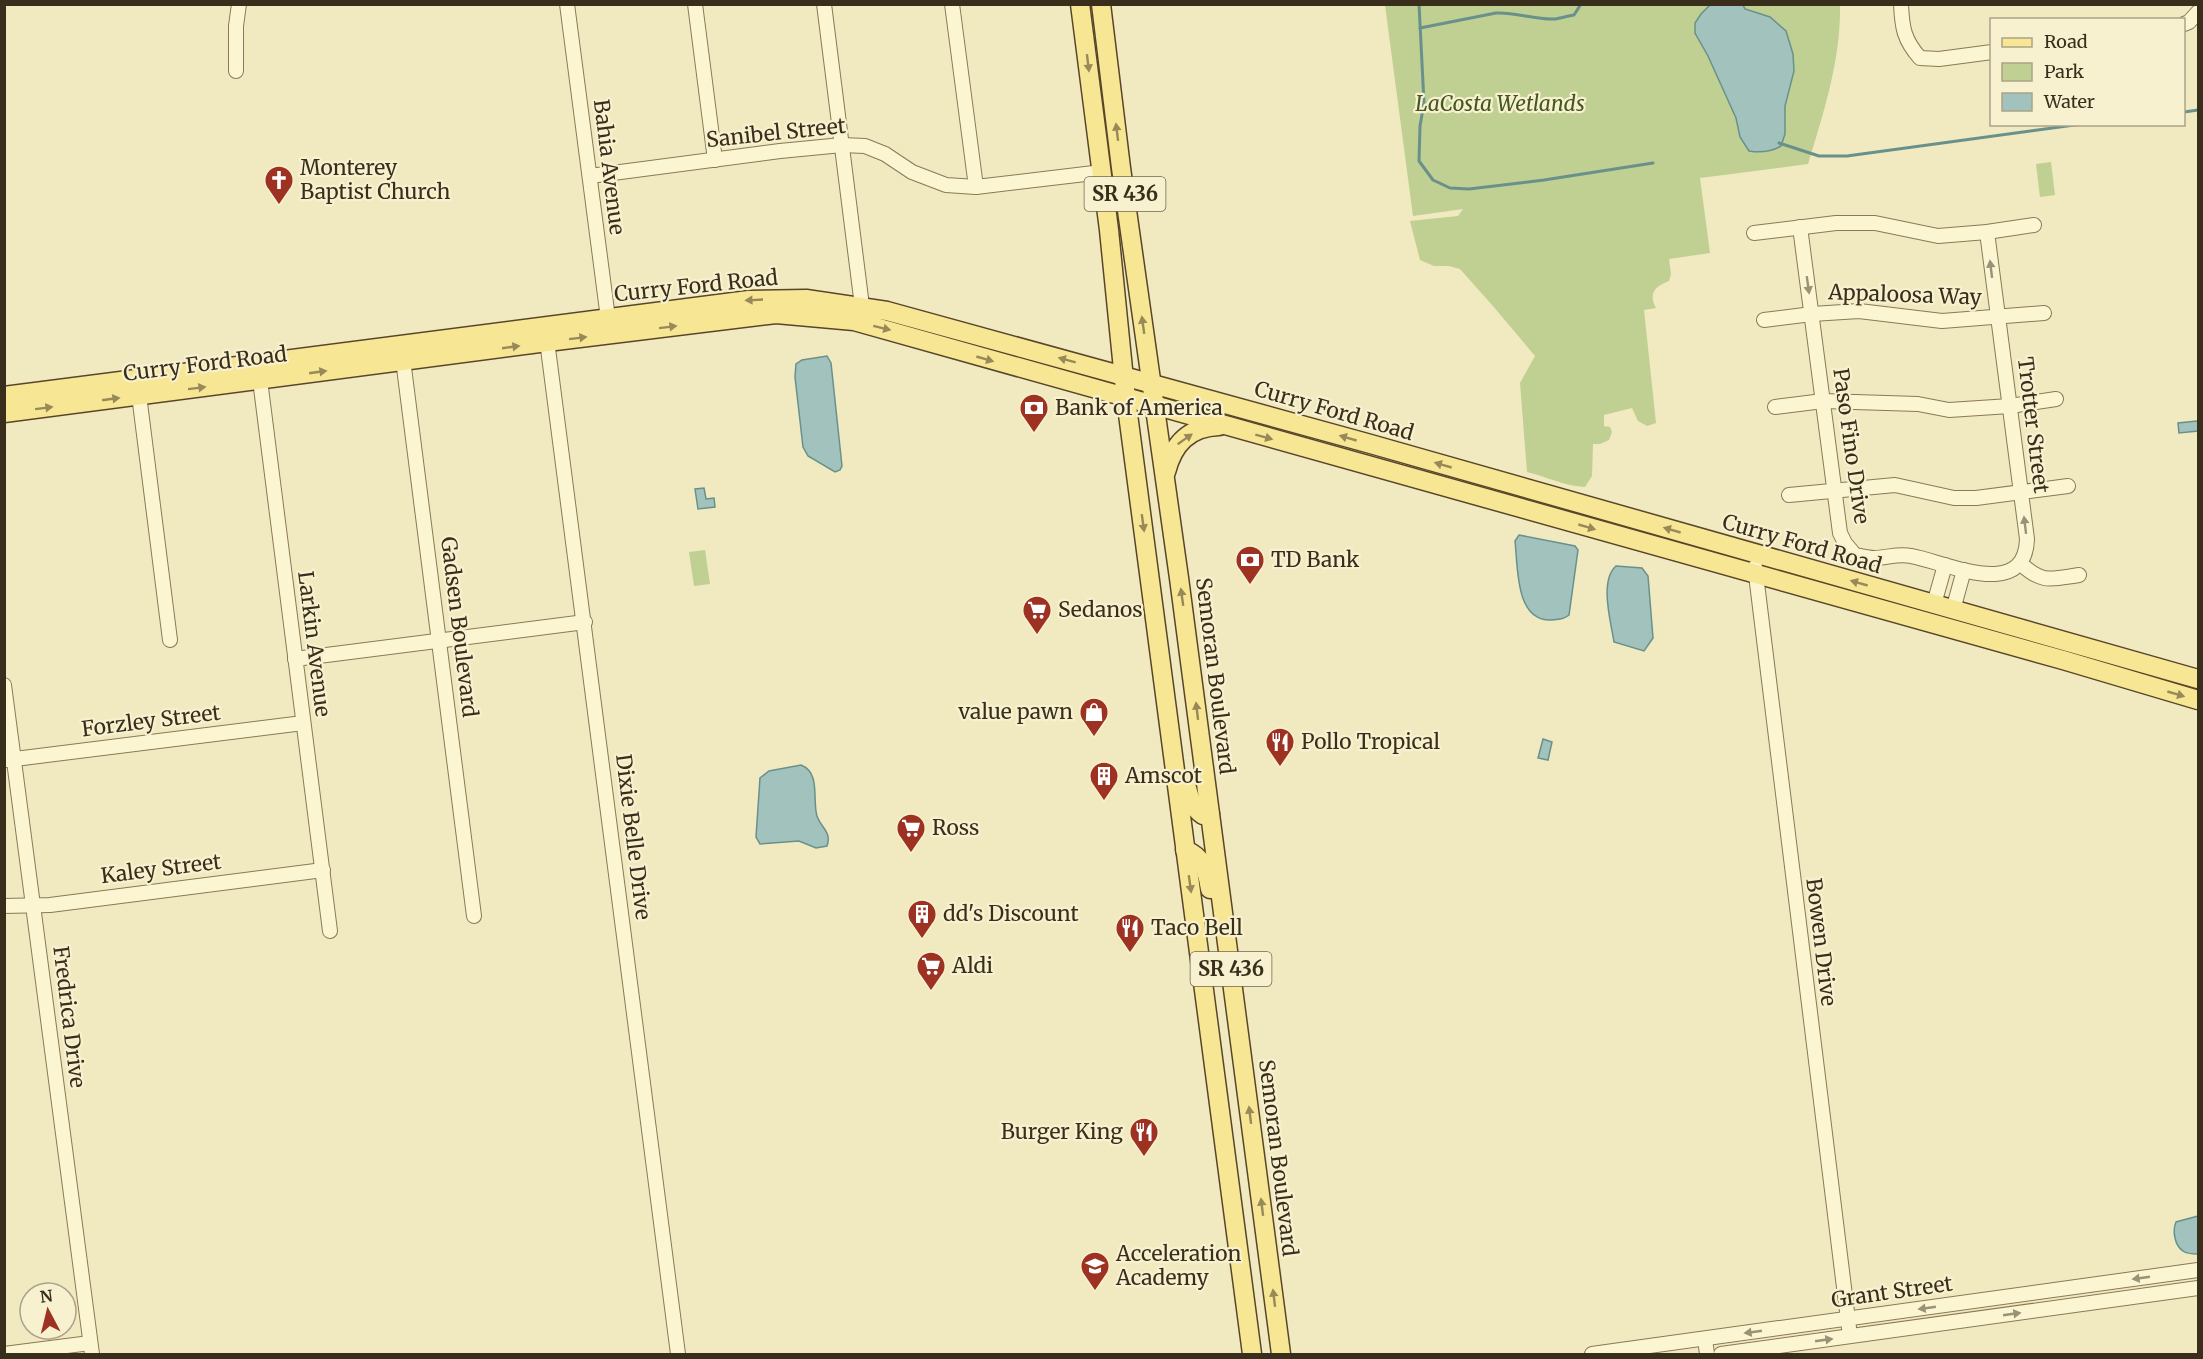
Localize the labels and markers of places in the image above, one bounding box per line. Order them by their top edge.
place label: Monterey Baptist Church [300,154,450,205]
church icon: Monterey Baptist Church [263,164,295,206]
bank icon: Bank of America [1018,392,1050,434]
place label: Bank of America [1055,394,1223,421]
bank icon: TD Bank [1234,544,1266,586]
place label: TD Bank [1271,546,1360,573]
supermarket icon: Sedanos [1021,594,1053,636]
place label: Sedanos [1058,596,1143,623]
shop icon: value pawn [1078,696,1110,738]
place label: value pawn [957,698,1073,725]
restaurant icon: Pollo Tropical [1264,726,1296,768]
place label: Pollo Tropical [1301,728,1441,755]
building icon: Amscot [1088,760,1120,802]
place label: Amscot [1124,762,1202,789]
supermarket icon: Ross [895,812,927,854]
place label: Ross [932,814,979,841]
building icon: dd's Discount [906,898,938,940]
place label: dd's Discount [943,900,1079,927]
restaurant icon: Taco Bell [1114,912,1146,954]
place label: Taco Bell [1151,914,1243,941]
supermarket icon: Aldi [915,950,947,992]
place label: Aldi [951,952,993,979]
restaurant icon: Burger King [1128,1116,1160,1158]
place label: Burger King [1001,1118,1123,1145]
place label: Acceleration Academy [1115,1240,1241,1291]
school or university icon: Acceleration Academy [1079,1250,1111,1292]

